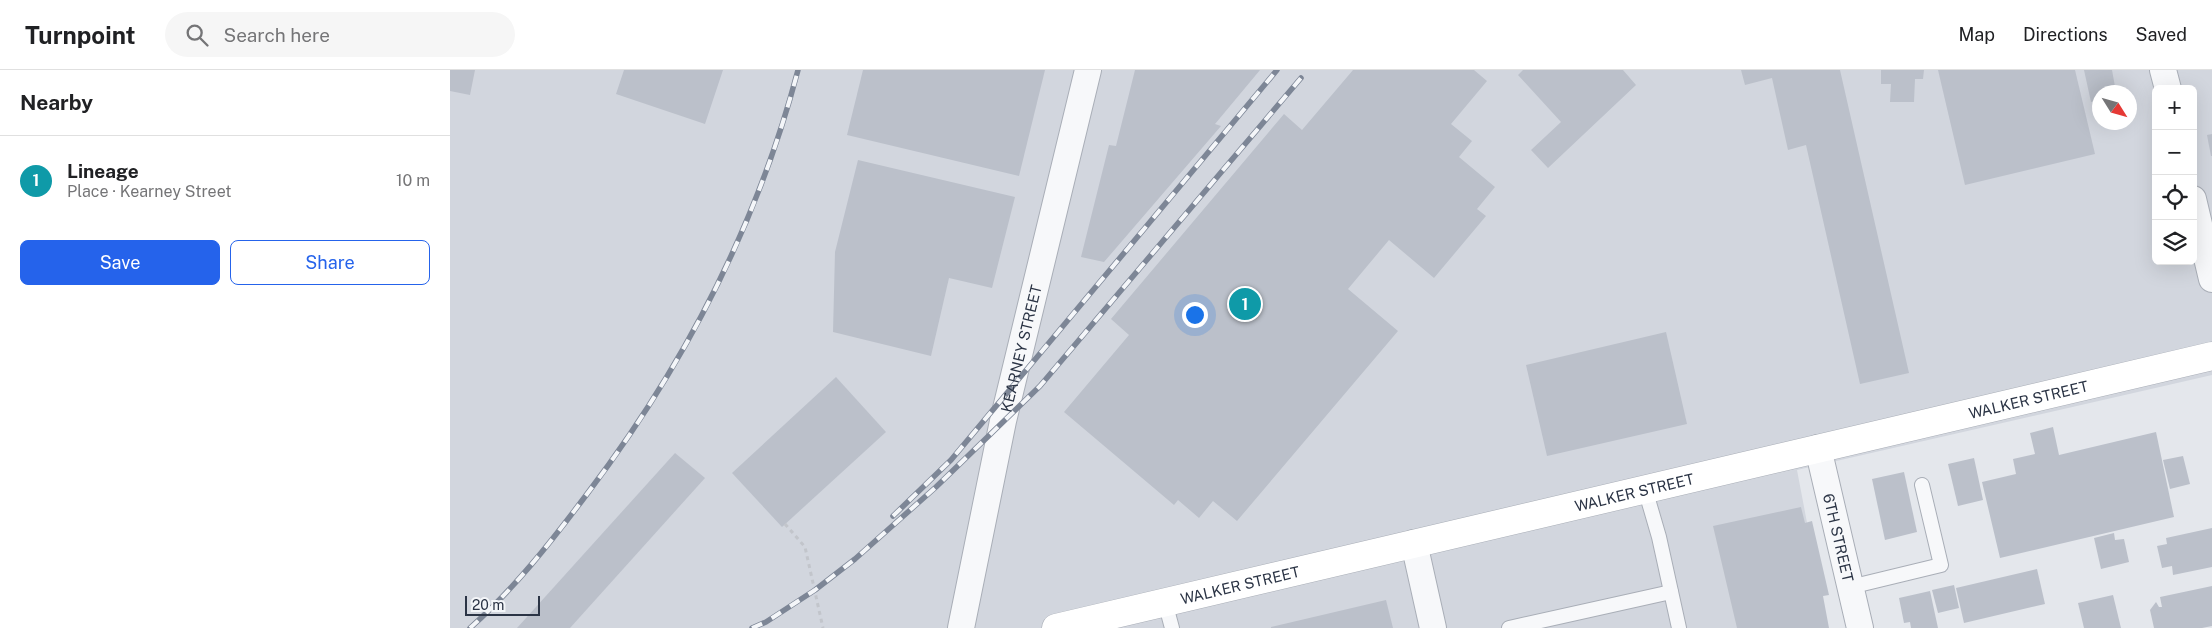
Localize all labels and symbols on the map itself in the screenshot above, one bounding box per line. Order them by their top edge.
north arrow [2092,85,2137,130]
street label: KEARNEY STREET [997,283,1044,414]
pin: 1 [1229,285,1261,323]
your location [1182,302,1208,328]
street label: WALKER STREET [1967,377,2090,421]
street label: WALKER STREET [1573,470,1696,514]
street label: 6TH STREET [1820,492,1857,584]
street label: WALKER STREET [1179,562,1301,607]
scale bar [465,593,540,616]

